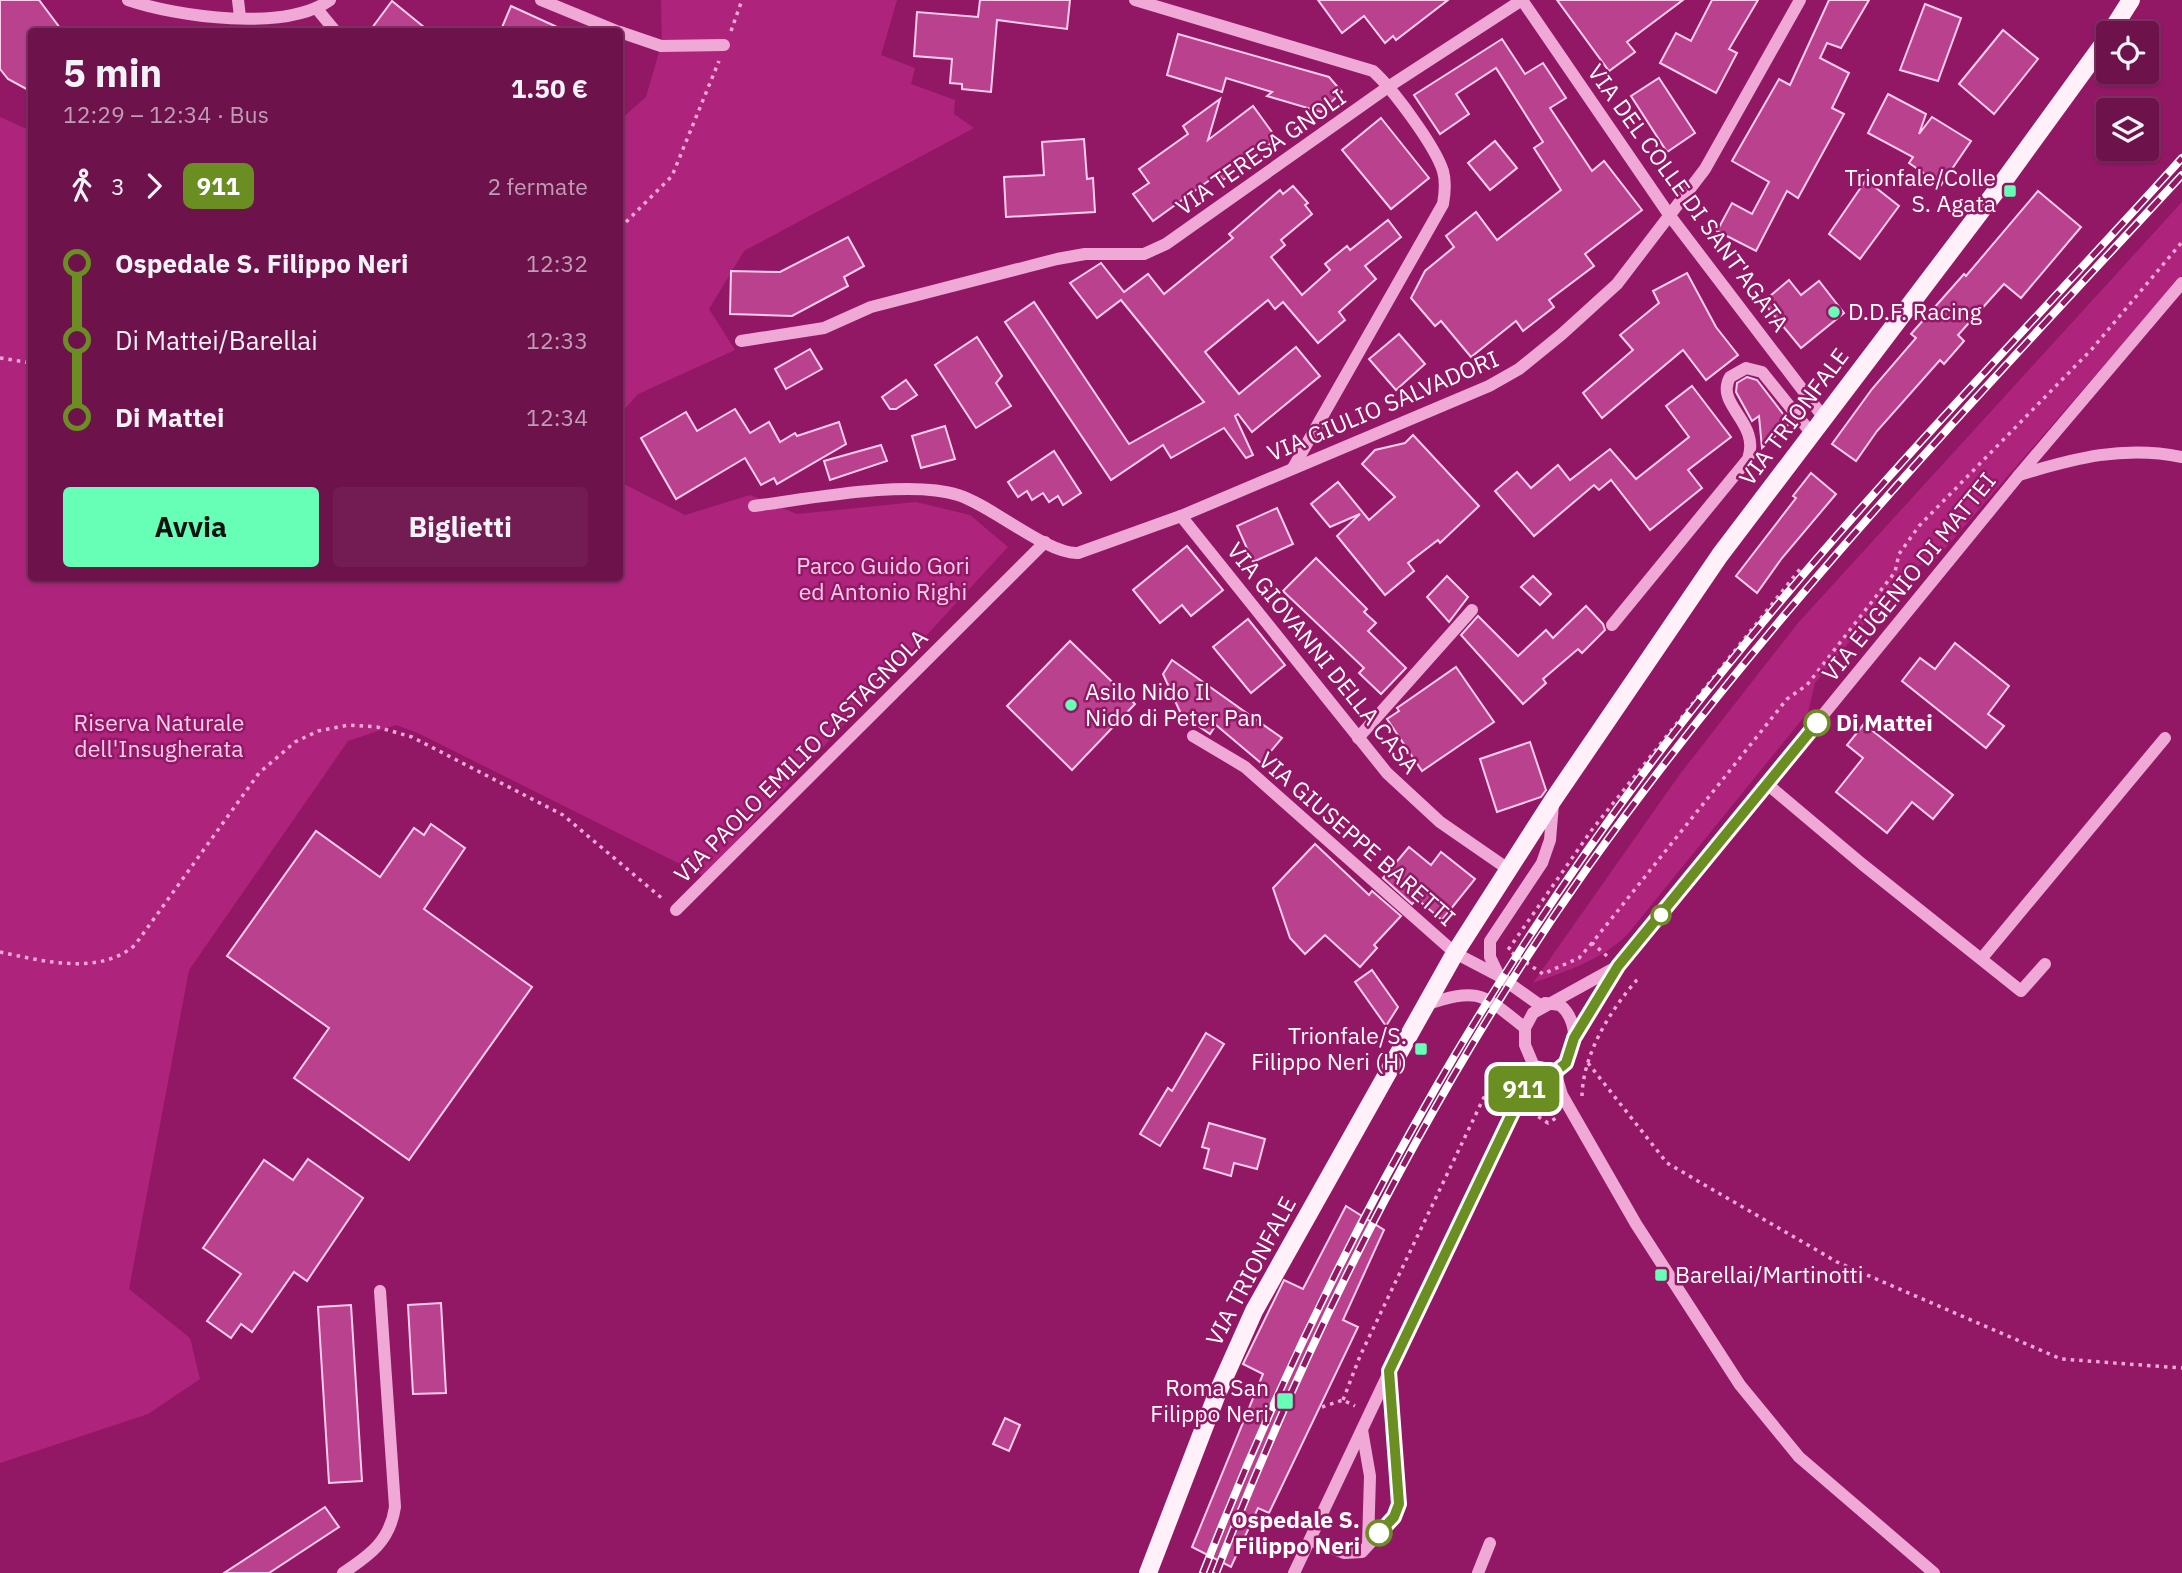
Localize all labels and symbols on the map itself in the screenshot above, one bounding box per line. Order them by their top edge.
street label: VIA DEL COLLE DI SANT'AGATA [1582,58,1796,337]
street label: VIA TERESA GNOLI [1170,81,1351,221]
place label: Trionfale/Colle S. Agata [1844,162,1996,218]
marker: Trionfale/Colle S. Agata [2002,183,2018,199]
place label: D.D.F. Racing [1848,296,1982,326]
marker: D.D.F. Racing [1826,304,1842,320]
street label: VIA TRIONFALE [1732,342,1855,491]
street label: VIA GIULIO SALVADORI [1262,343,1503,467]
street label: VIA EUGENIO DI MATTEI [1815,466,2002,687]
street label: VIA GIOVANNI DELLA CASA [1221,536,1427,779]
park label: Parco Guido Gori ed Antonio Righi [796,550,970,606]
street label: VIA PAOLO EMILIO CASTAGNOLA [667,622,934,888]
place label: Asilo Nido Il Nido di Peter Pan [1085,676,1263,732]
marker: Asilo Nido Il Nido di Peter Pan [1063,697,1079,713]
park label: Riserva Naturale dell'Insugherata [74,707,244,763]
place label: Di Mattei [1836,707,1933,737]
marker: Di Mattei [1804,710,1830,736]
street label: VIA GIUSEPPE BARETTI [1253,745,1462,932]
unlabelled marker [1651,905,1671,925]
place label: Trionfale/S. Filippo Neri (H) [1251,1020,1407,1076]
marker: Trionfale/S. Filippo Neri (H) [1413,1041,1429,1057]
line badge: 911 [1484,1066,1564,1112]
street label: VIA TRIONFALE [1198,1191,1302,1350]
place label: Barellai/Martinotti [1675,1259,1863,1289]
marker: Barellai/Martinotti [1653,1267,1669,1283]
place label: Roma San Filippo Neri [1150,1372,1269,1428]
marker: Roma San Filippo Neri [1275,1391,1295,1411]
place label: Ospedale S. Filippo Neri [1231,1504,1360,1560]
marker: Ospedale S. Filippo Neri [1366,1520,1392,1546]

